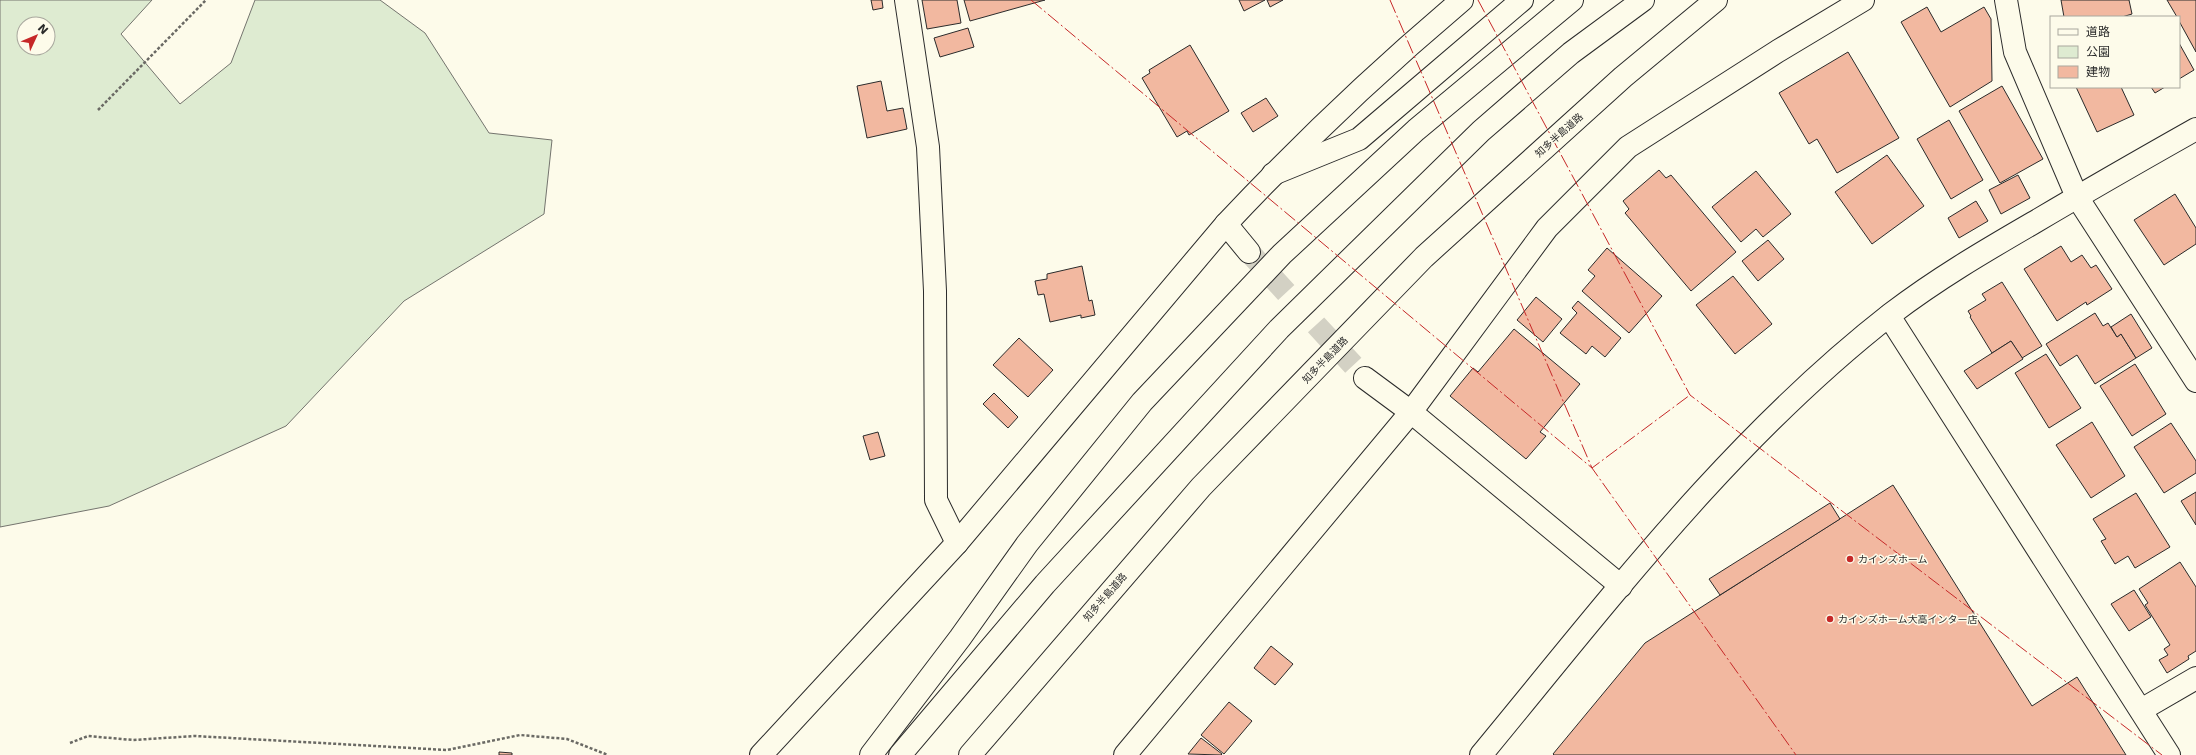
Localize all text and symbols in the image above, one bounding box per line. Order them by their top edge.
north arrow [16,16,56,56]
legend [2050,16,2180,88]
text: N [35,22,51,37]
text: 道路 [2086,25,2110,39]
text: 公園 [2086,45,2110,59]
text: 建物 [2086,65,2110,79]
street label: 知多半島道路 [1533,111,1585,159]
street label: 知多半島道路 [1300,335,1350,385]
marker: カインズホーム [1845,554,1855,564]
place label: カインズホーム [1858,554,1928,565]
street label: 知多半島道路 [1081,571,1129,623]
marker: カインズホーム大高インター店 [1825,614,1835,624]
place label: カインズホーム大高インター店 [1838,614,1978,625]

